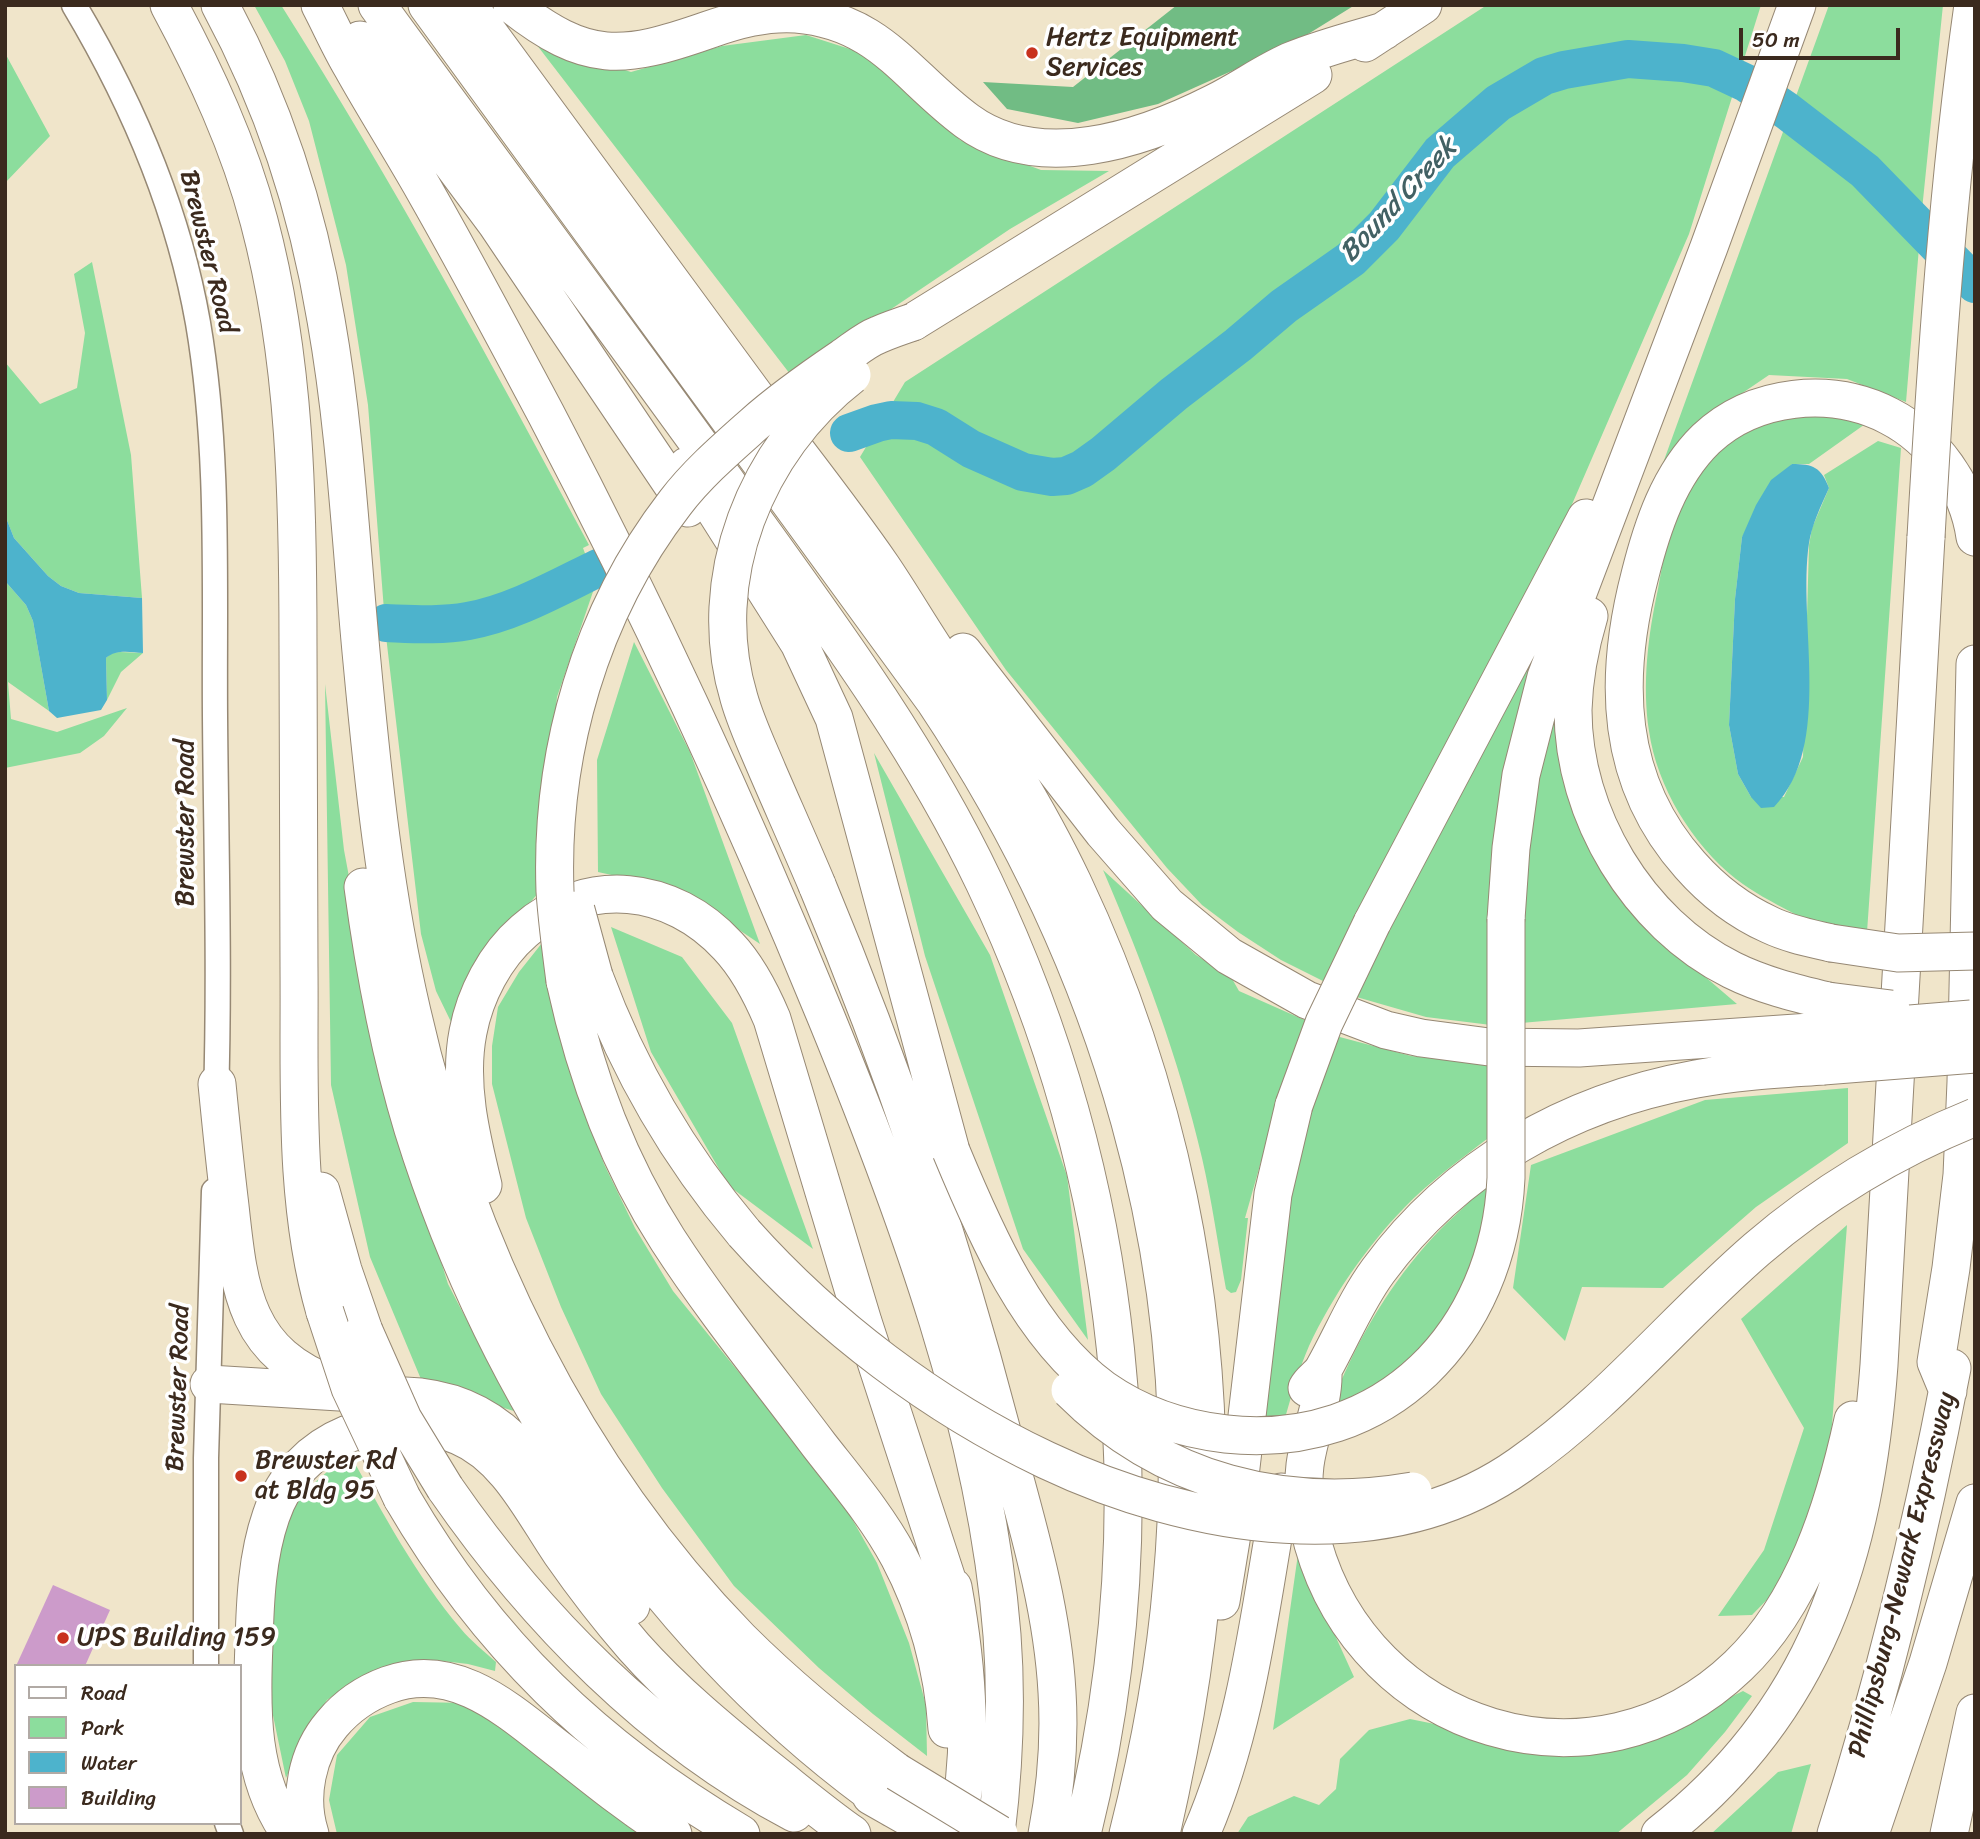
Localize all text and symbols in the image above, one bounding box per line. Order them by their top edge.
scale bar [1742,14,1903,58]
text: 50 m [1752,21,1800,59]
place label: Hertz Equipment Services [1046,22,1239,84]
marker: Hertz Equipment Services [1024,45,1040,61]
water label: Bound Creek [1333,132,1465,270]
street label: Brewster Road [172,167,242,337]
street label: Brewster Road [170,740,202,906]
street label: Brewster Road [160,1304,198,1472]
street label: Phillipsburg-Newark Expressway [1842,1389,1964,1761]
place label: Brewster Rd at Bldg 95 [255,1445,396,1506]
marker: Brewster Rd at Bldg 95 [233,1468,249,1484]
place label: UPS Building 159 [77,1622,276,1654]
marker: UPS Building 159 [55,1630,71,1646]
legend [14,1664,242,1825]
text: Road [81,1674,126,1712]
text: Park [81,1709,124,1747]
text: Water [81,1744,136,1782]
text: Building [81,1779,156,1817]

